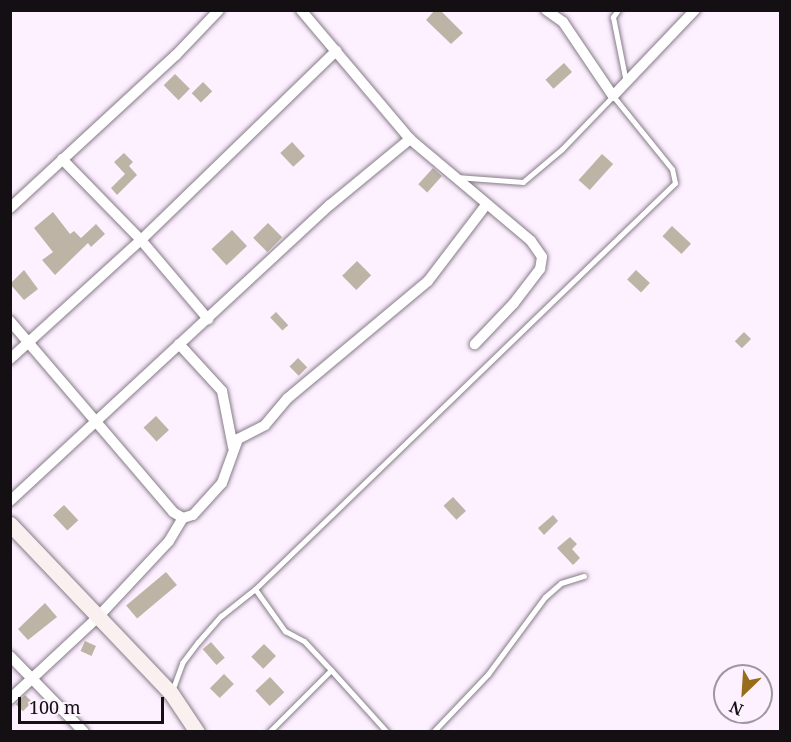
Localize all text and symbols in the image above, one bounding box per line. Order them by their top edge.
north arrow [713,664,773,724]
scale bar [21,685,166,723]
text: 100 m [29,695,81,719]
text: N [726,696,747,721]

